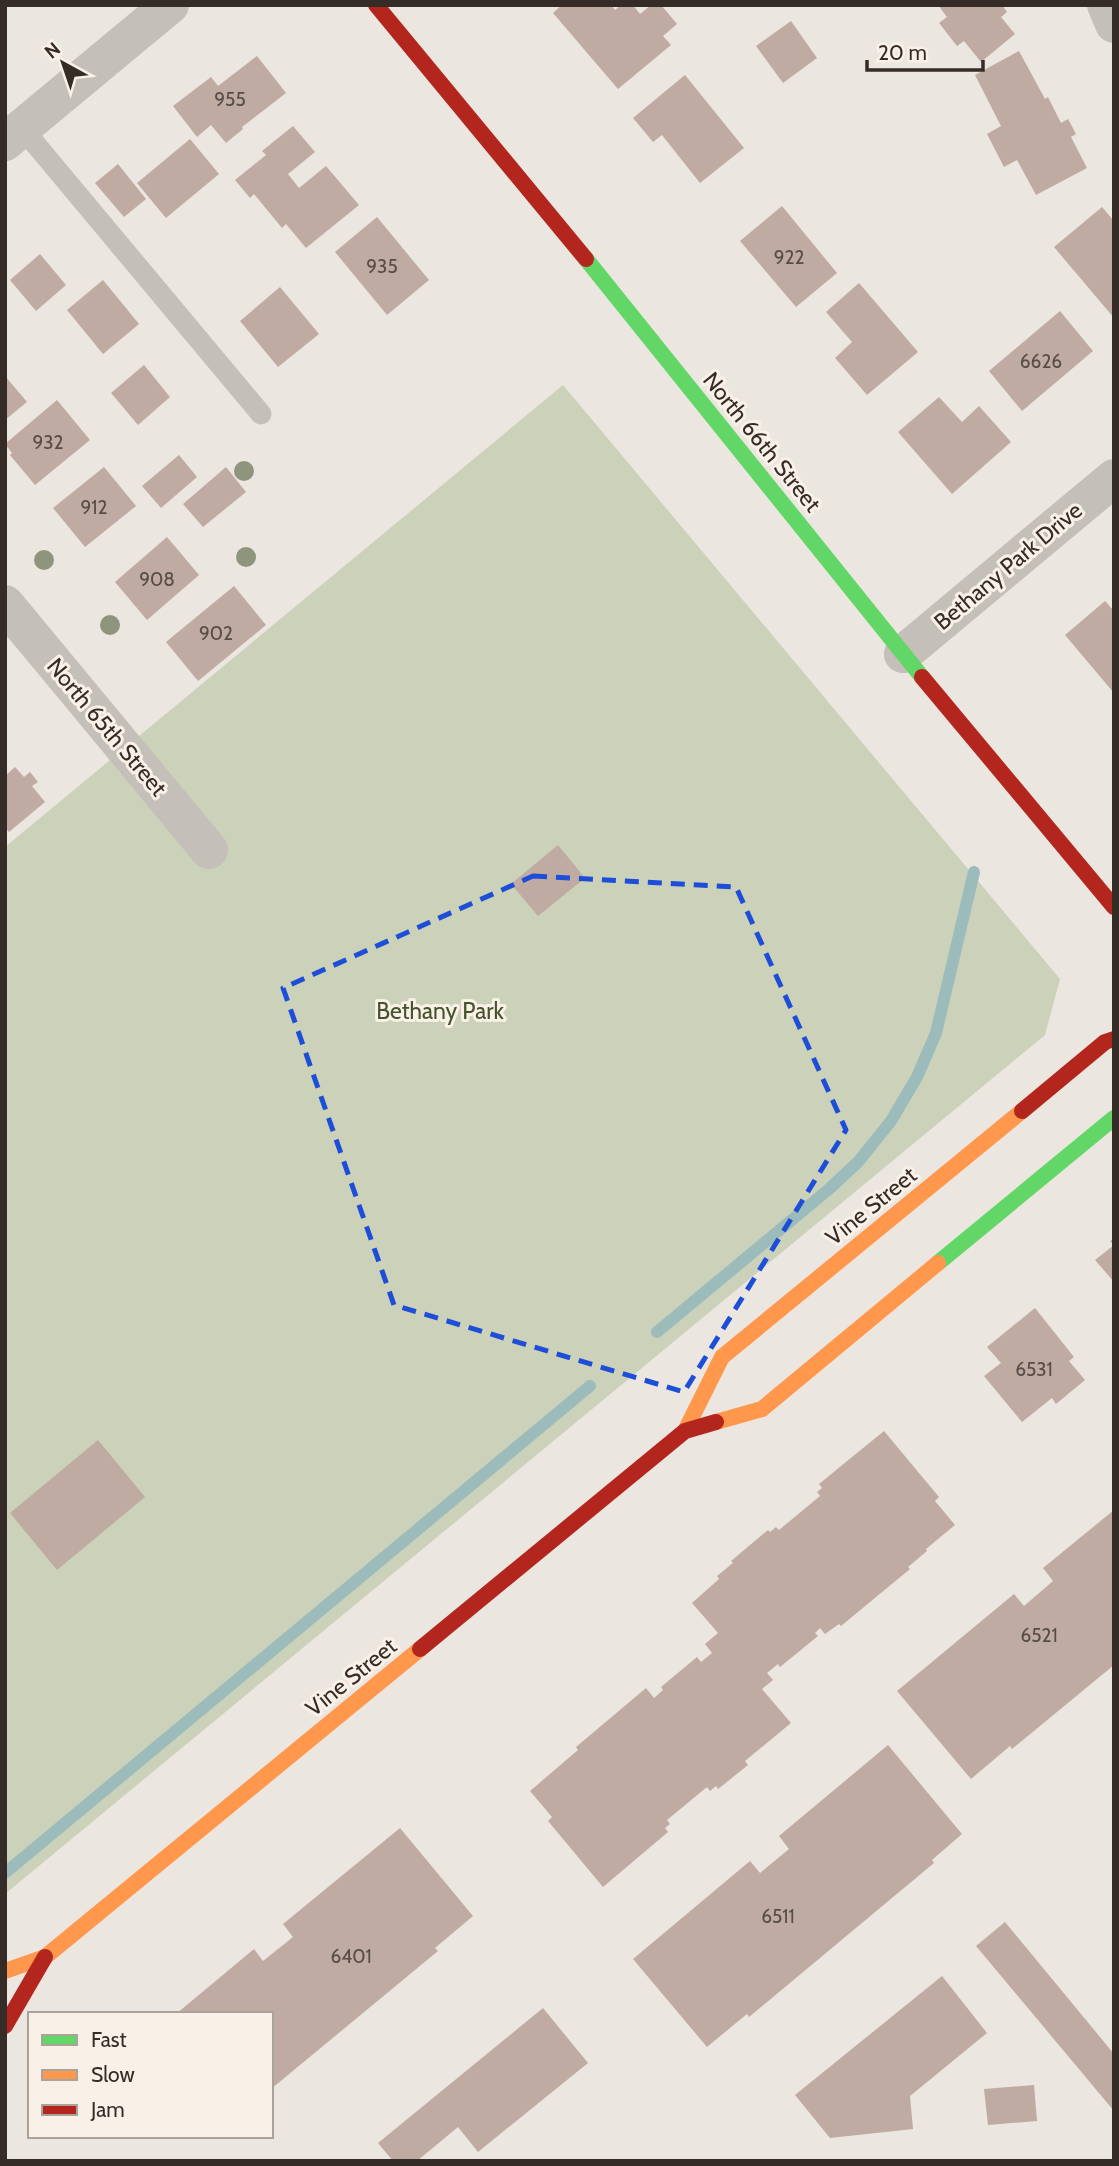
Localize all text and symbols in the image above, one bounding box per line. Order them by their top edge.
north arrow [28,28,98,98]
scale bar [867,28,982,72]
text: N [40,37,65,63]
text: 20 m [878,40,927,65]
house number: 955 [214,88,246,111]
house number: 922 [774,246,804,269]
house number: 935 [366,255,398,278]
house number: 6626 [1020,350,1062,373]
street label: North 66th Street [697,366,827,518]
house number: 932 [32,431,64,454]
house number: 912 [81,496,107,519]
street label: Bethany Park Drive [928,496,1088,636]
house number: 908 [139,568,175,591]
house number: 902 [199,622,233,645]
street label: North 65th Street [41,652,173,802]
park label: Bethany Park [376,997,504,1025]
street label: Vine Street [820,1161,922,1251]
house number: 6531 [1015,1358,1053,1381]
house number: 6521 [1020,1624,1058,1647]
street label: Vine Street [300,1632,402,1722]
house number: 6511 [761,1905,795,1928]
house number: 6401 [330,1945,372,1968]
legend [28,2012,273,2138]
text: Fast [91,2027,127,2052]
text: Slow [91,2062,135,2087]
text: Jam [90,2097,125,2122]

